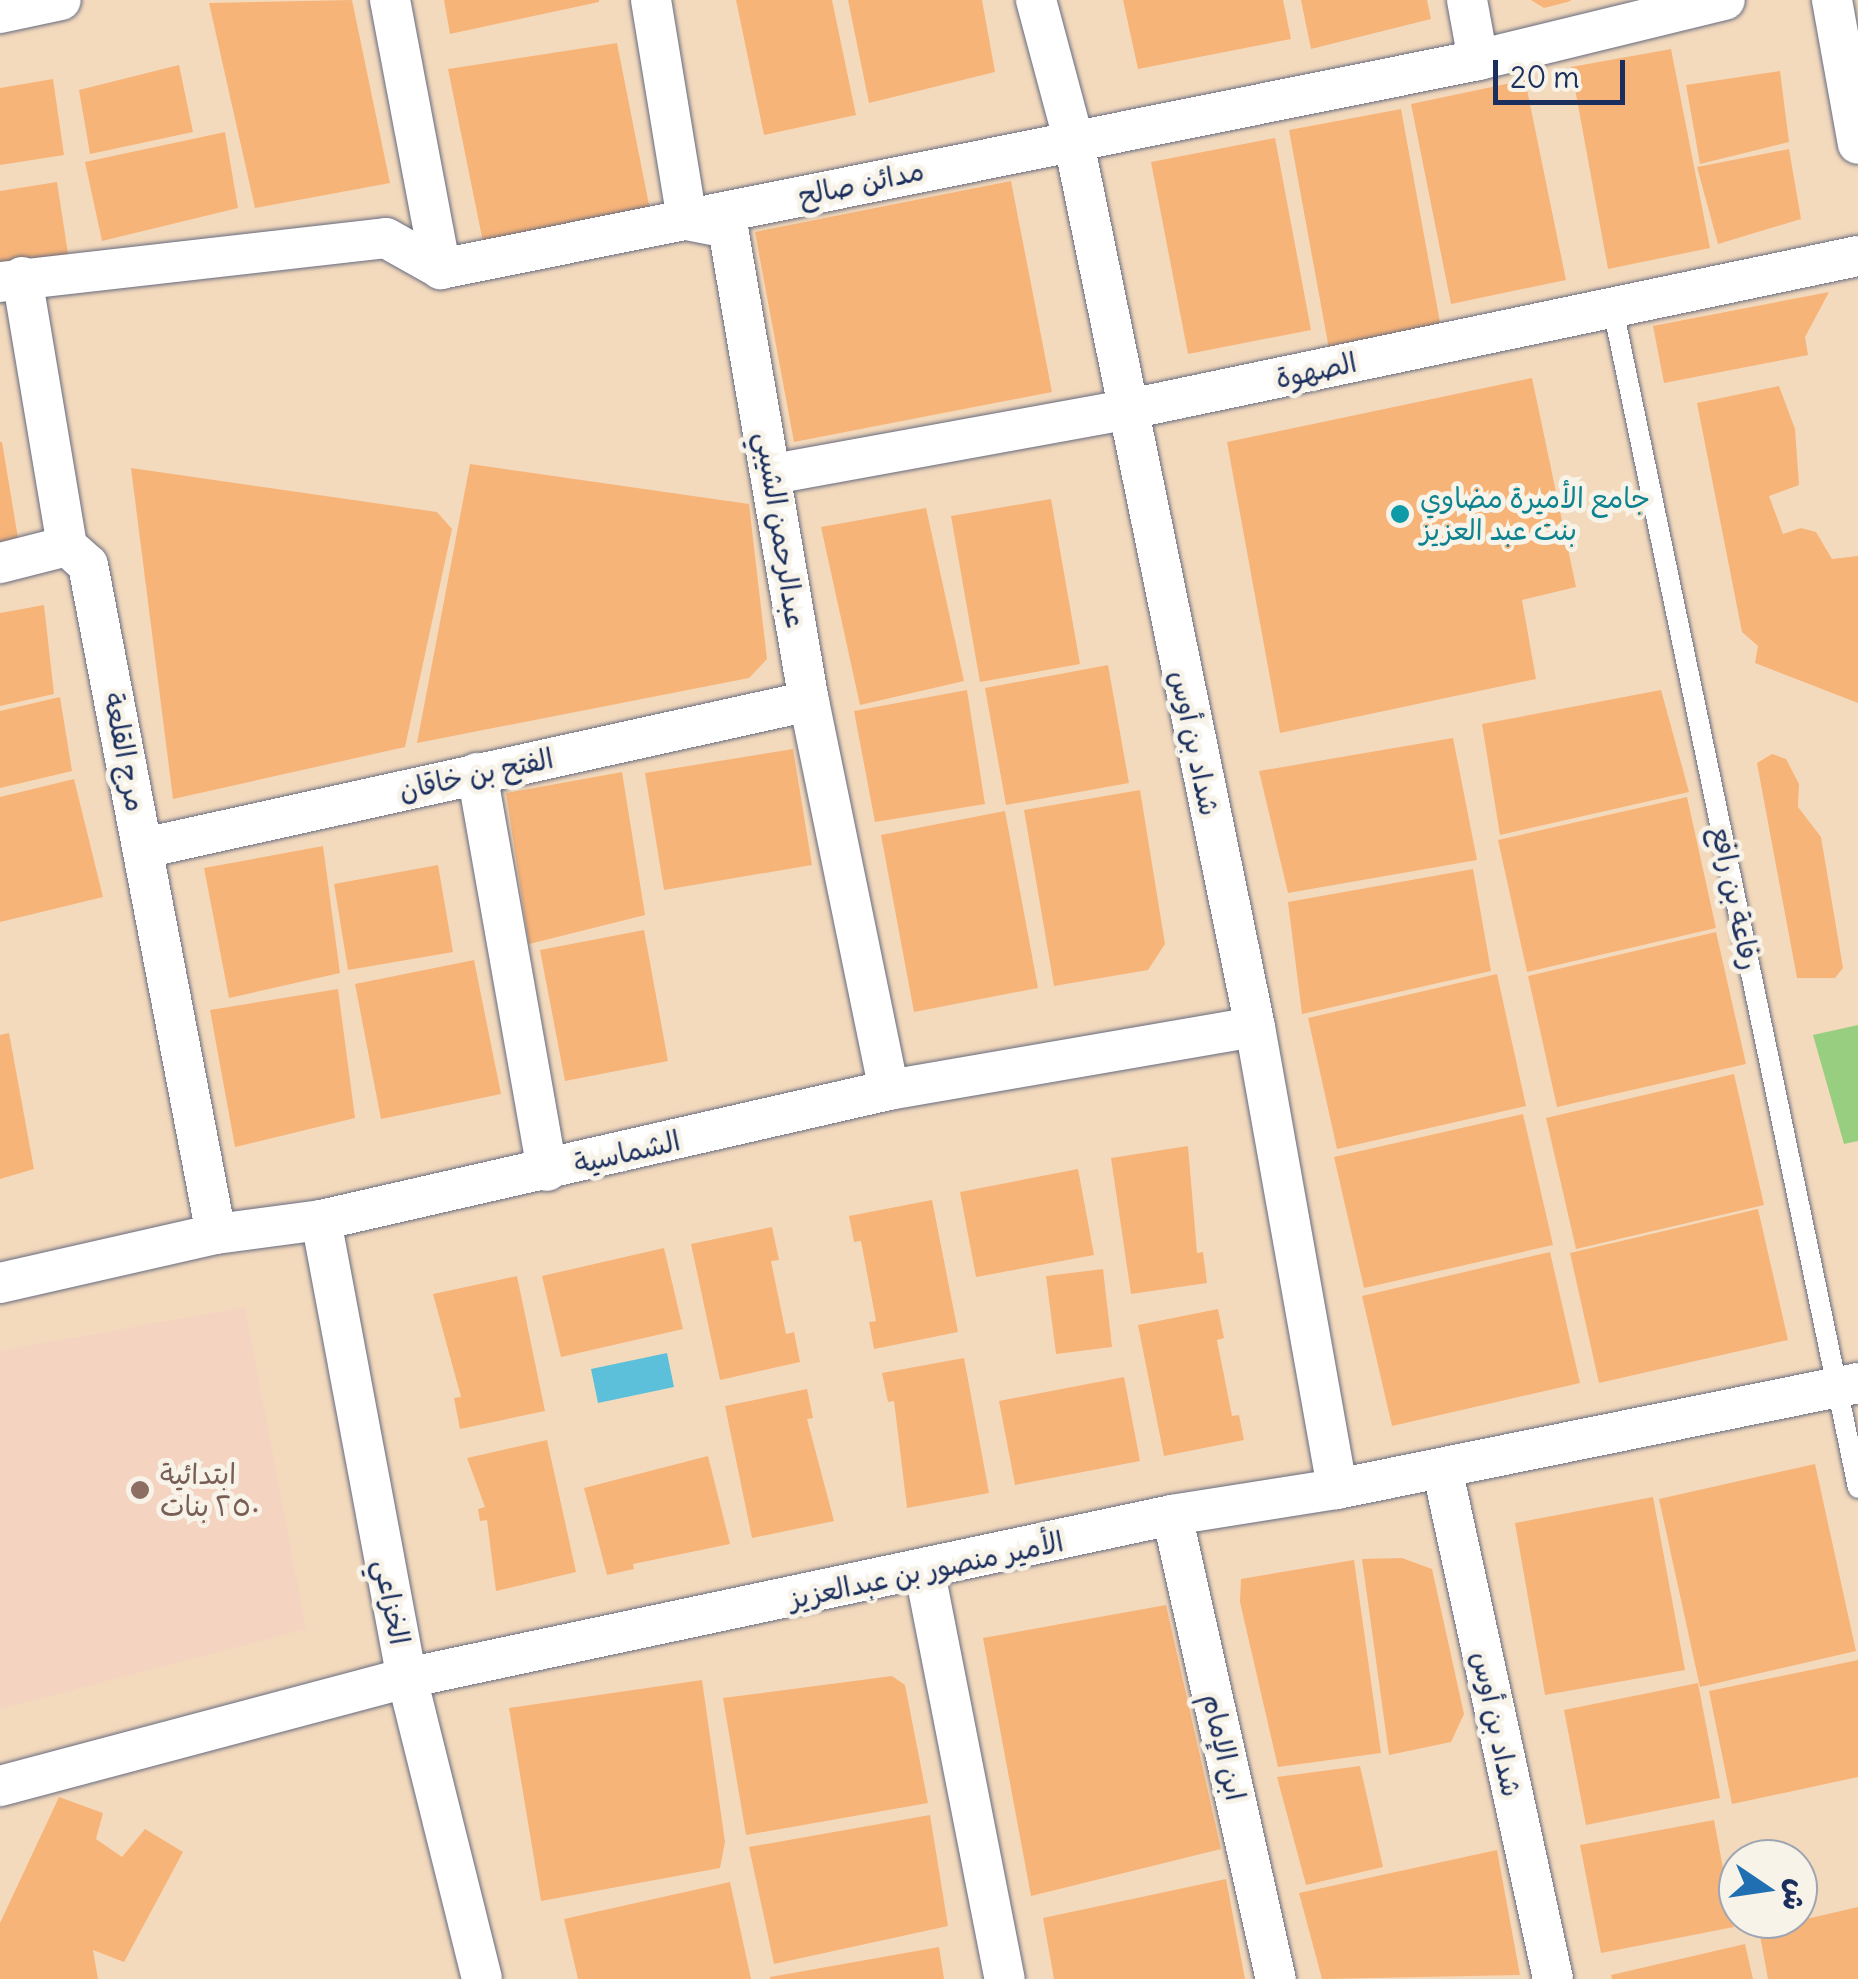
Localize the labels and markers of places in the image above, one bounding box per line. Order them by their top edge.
place label: جامع الأميرة مضاوي بنت عبد العزيز [1420,481,1650,547]
marker: جامع الأميرة مضاوي بنت عبد العزيز [1389,503,1411,525]
place label: ابتدائية ٢٥٠ بنات [160,1457,260,1523]
marker: ابتدائية ٢٥٠ بنات [129,1479,151,1501]

